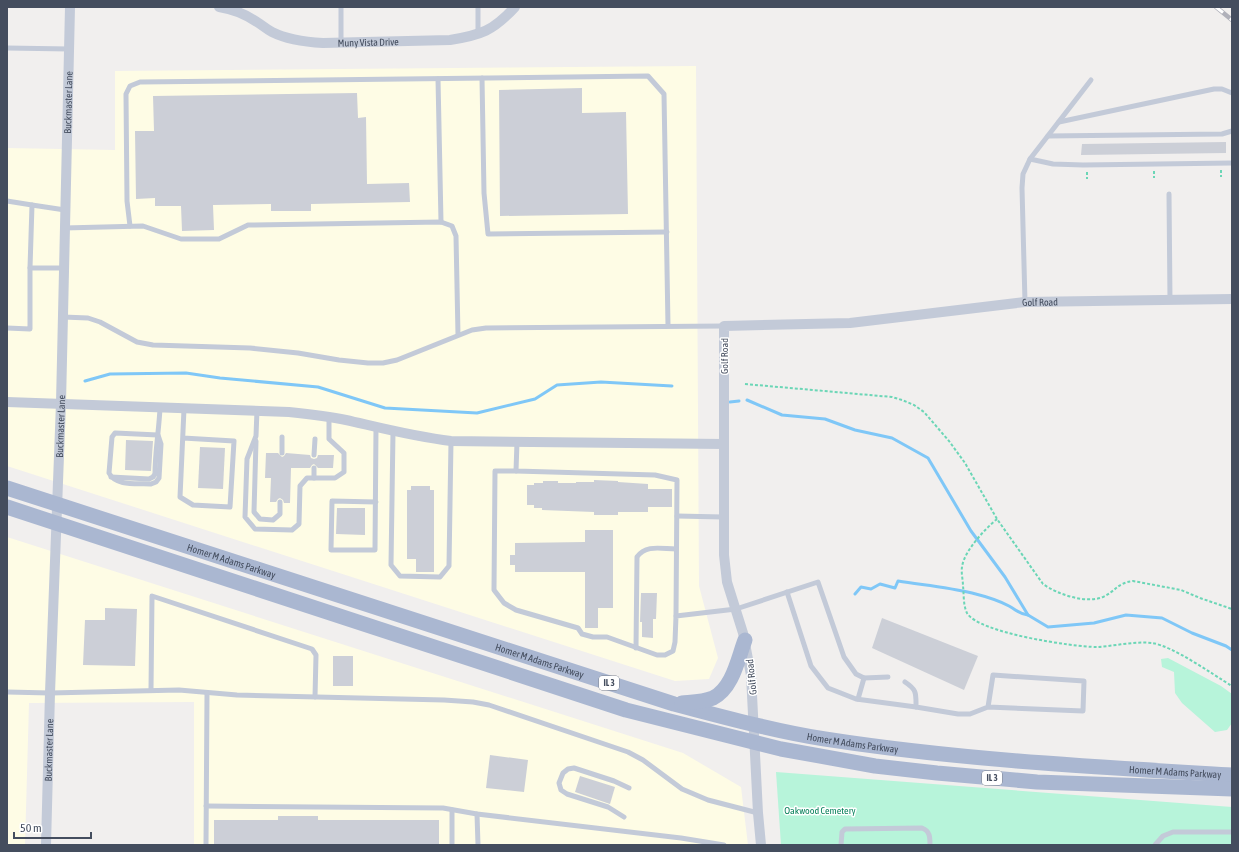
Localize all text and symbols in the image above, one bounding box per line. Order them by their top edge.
street label: Muny Vista Drive [338,36,399,49]
street label: Buckmaster Lane [62,70,75,134]
street label: Golf Road [1021,297,1058,308]
street label: Golf Road [719,338,730,374]
street label: Buckmaster Lane [54,394,67,458]
street label: Homer M Adams Parkway [186,542,277,581]
street label: Homer M Adams Parkway [494,642,585,680]
street label: Golf Road [744,658,759,695]
road number: IL 3 [599,676,619,690]
street label: Buckmaster Lane [43,718,55,782]
street label: Homer M Adams Parkway [806,731,899,755]
street label: Homer M Adams Parkway [1129,764,1222,780]
road number: IL 3 [982,771,1002,785]
park label: Oakwood Cemetery [784,805,856,816]
scale bar [14,814,91,840]
text: 50 m [20,821,42,835]

